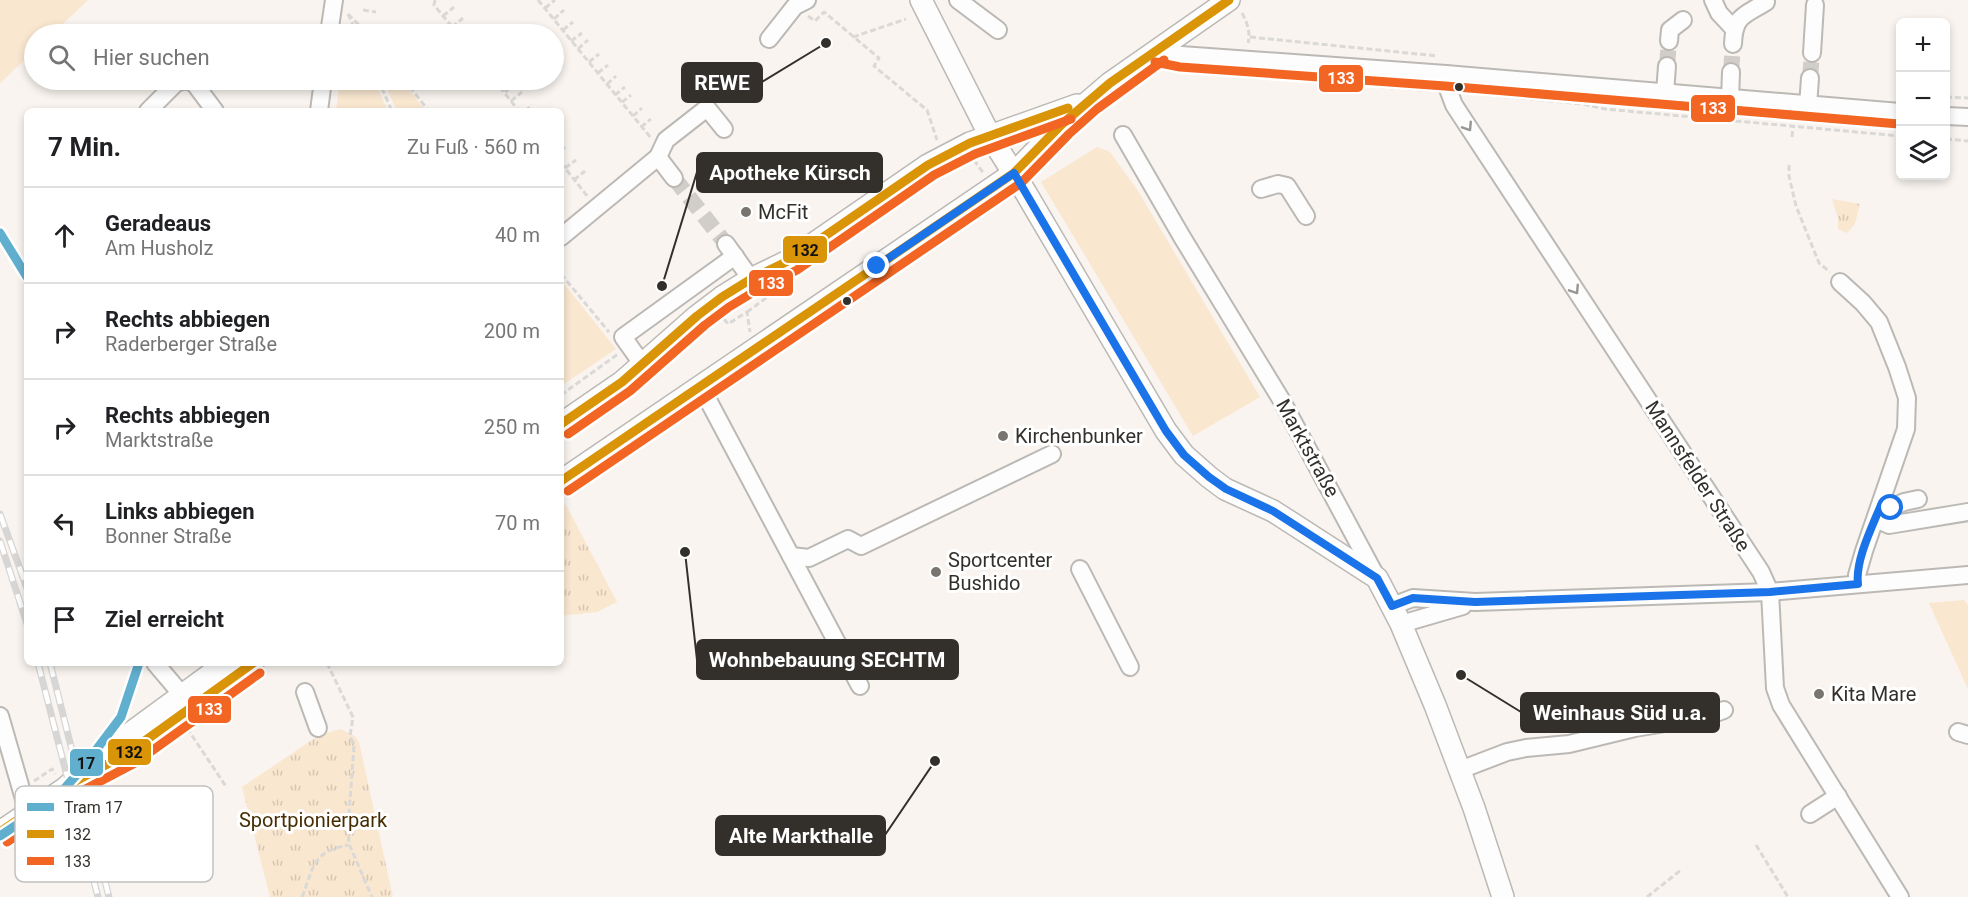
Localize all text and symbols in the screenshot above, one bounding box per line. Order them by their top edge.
map controls [1896,18,1950,180]
button: + [1896,18,1950,72]
search box [24,24,564,90]
icon: search [45,41,78,74]
text: Hier suchen [93,45,210,70]
callout: REWE [682,63,762,102]
line badge: 133 [1318,64,1364,93]
text: 133 [1327,69,1355,88]
text: REWE [694,71,750,95]
button: − [1896,72,1950,126]
unlabelled marker [1453,81,1465,93]
line badge: 133 [1690,94,1736,123]
text: 133 [1699,99,1727,118]
one-way arrow [1461,120,1472,131]
button: layers [1896,126,1950,180]
text: 7 Min. [48,132,121,162]
text: Zu Fuß · 560 m [407,135,540,159]
callout: Apotheke Kürsch [697,153,882,192]
text: Apotheke Kürsch [709,161,871,185]
place label: McFit [758,200,808,224]
marker: McFit [739,205,753,219]
text: Geradeaus [105,211,211,236]
icon: ahead [48,219,81,252]
text: 40 m [495,223,540,247]
line badge: 132 [782,235,828,264]
text: Am Husholz [105,236,213,260]
text: 132 [791,241,819,260]
route end [863,252,889,278]
line badge: 133 [748,269,794,297]
text: 133 [757,274,785,293]
one-way arrow [1568,283,1579,294]
unlabelled marker [841,295,853,307]
text: Rechts abbiegen [105,307,270,332]
icon: right [48,315,81,348]
text: 200 m [484,319,540,343]
text: Raderberger Straße [105,332,277,356]
street label: Marktstraße [1271,395,1345,501]
street label: Mannsfelder Straße [1640,396,1756,556]
text: Rechts abbiegen [105,403,270,428]
icon: right [48,411,81,444]
text: 250 m [484,415,540,439]
place label: Kirchenbunker [1015,424,1143,448]
text: Marktstraße [105,428,213,452]
marker: Kirchenbunker [996,429,1010,443]
route start [1877,494,1903,520]
text: Links abbiegen [105,499,255,524]
icon: left [48,507,81,540]
text: 70 m [495,511,540,535]
text: Bonner Straße [105,524,231,548]
place label: Sportcenter Bushido [948,548,1053,595]
marker: Sportcenter Bushido [929,565,943,579]
icon: arrive [48,603,81,636]
text: Ziel erreicht [105,607,224,632]
callout: Wohnbebauung SECHTM [697,640,958,679]
text: Wohnbebauung SECHTM [709,648,945,672]
place label: Kita Mare [1831,682,1916,706]
marker: Kita Mare [1812,687,1826,701]
callout: Weinhaus Süd u.a. [1521,693,1719,732]
line badge: 133 [187,695,232,724]
text: 133 [195,700,223,719]
text: Weinhaus Süd u.a. [1533,701,1707,725]
line badge: 132 [107,738,152,766]
text: 132 [115,743,143,762]
line badge: 17 [69,748,104,777]
text: 17 [77,754,95,773]
legend [15,786,213,882]
text: Tram 17 [64,798,123,817]
park label: Sportpionierpark [239,808,388,832]
callout: Alte Markthalle [716,816,885,855]
text: Alte Markthalle [729,824,873,848]
text: 132 [64,825,91,844]
text: 133 [64,852,91,871]

